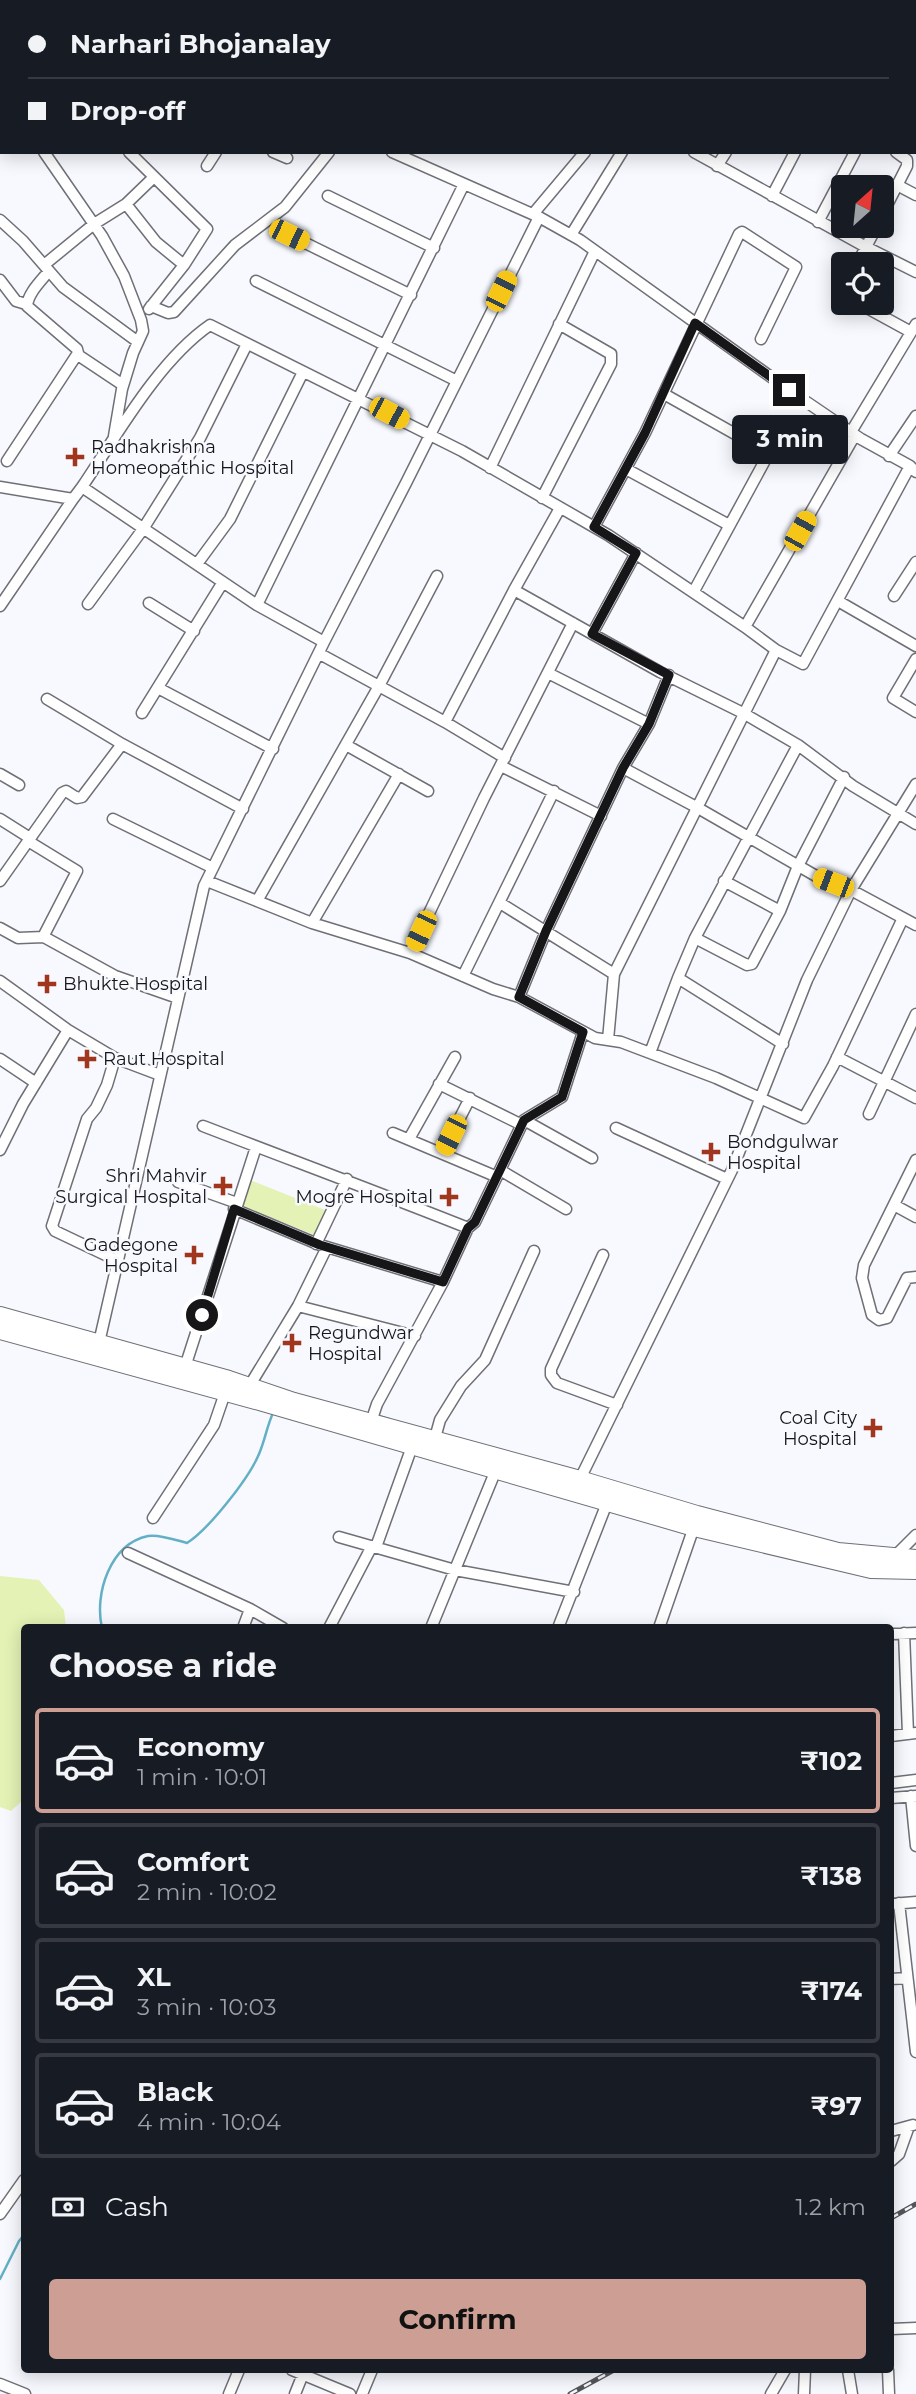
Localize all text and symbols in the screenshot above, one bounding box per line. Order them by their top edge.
text: Narhari Bhojanalay [70,28,331,60]
text: Drop-off [70,95,185,127]
north arrow [831,175,894,238]
map controls [831,175,894,315]
car [266,216,313,254]
button: locate [831,252,894,315]
car [483,268,520,314]
route end [773,374,805,406]
car [366,394,413,432]
callout: 3 min [731,414,847,464]
text: 3 min [756,425,824,453]
place label: Radhakrishna Homeopathic Hospital [91,436,294,479]
marker: Radhakrishna Homeopathic Hospital [65,447,85,467]
car [781,508,820,554]
car [810,866,857,900]
car [403,908,440,954]
place label: Bhukte Hospital [63,973,208,995]
marker: Bhukte Hospital [37,974,57,994]
place label: Raut Hospital [103,1048,225,1070]
marker: Raut Hospital [77,1049,97,1069]
car [433,1112,470,1158]
place label: Bondgulwar Hospital [727,1131,839,1174]
marker: Bondgulwar Hospital [701,1142,721,1162]
place label: Shri Mahvir Surgical Hospital [55,1165,207,1208]
marker: Shri Mahvir Surgical Hospital [213,1176,233,1196]
place label: Mogre Hospital [296,1186,433,1208]
marker: Mogre Hospital [439,1187,459,1207]
place label: Gadegone Hospital [84,1234,178,1277]
marker: Gadegone Hospital [184,1245,204,1265]
route start [186,1299,218,1331]
place label: Regundwar Hospital [308,1322,414,1365]
marker: Regundwar Hospital [282,1333,302,1353]
place label: Coal City Hospital [779,1407,857,1450]
marker: Coal City Hospital [863,1418,883,1438]
text: Choose a ride [49,1646,277,1685]
icon: car [53,1729,116,1792]
text: Economy [137,1731,264,1763]
text: ₹102 [800,1745,862,1777]
text: 1 min · 10:01 [137,1763,267,1791]
icon: car [53,1844,116,1907]
text: Comfort [137,1846,249,1878]
text: ₹138 [800,1860,862,1892]
text: 2 min · 10:02 [137,1878,277,1906]
icon: car [53,1959,116,2022]
text: XL [137,1961,171,1993]
text: ₹174 [800,1975,862,2007]
text: 3 min · 10:03 [137,1993,276,2021]
icon: car [53,2074,116,2137]
text: Black [137,2076,213,2108]
text: ₹97 [811,2090,862,2122]
text: 4 min · 10:04 [137,2108,281,2136]
icon: cash [49,2188,87,2226]
text: Cash [105,2191,169,2223]
text: 1.2 km [796,2193,866,2221]
button: Confirm [49,2279,866,2359]

